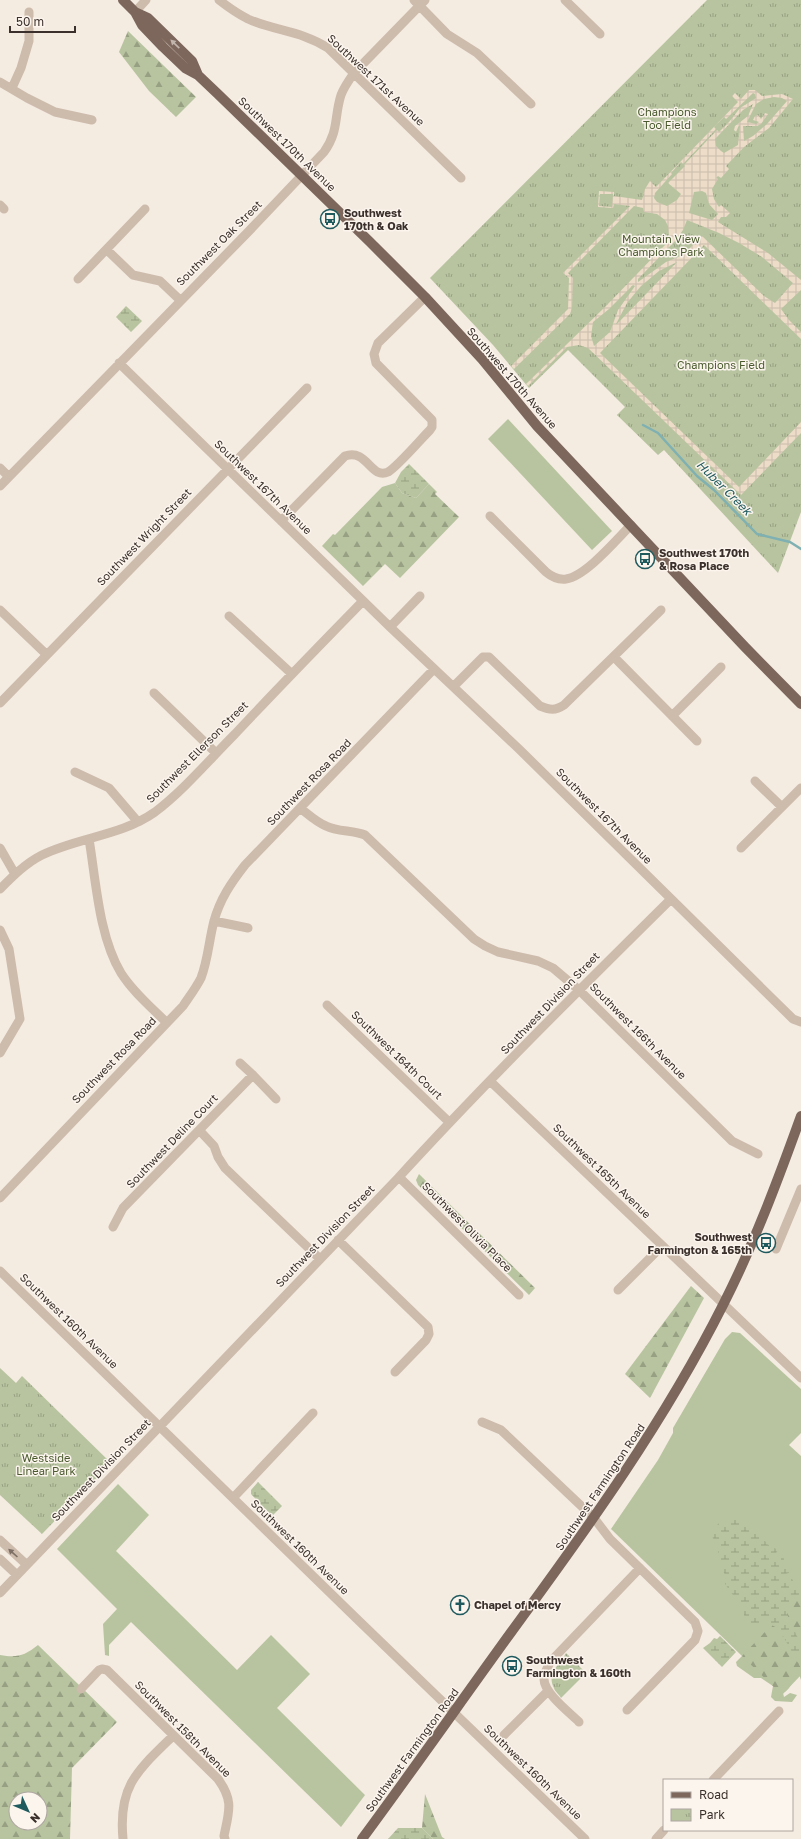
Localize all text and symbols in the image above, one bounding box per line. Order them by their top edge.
scale bar [10,8,75,34]
text: 50 m [16,14,44,29]
street label: Southwest 171st Avenue [325,31,428,128]
one-way arrow [170,39,180,49]
street label: Southwest 170th Avenue [236,94,339,194]
park label: Champions Too Field [637,105,697,131]
street label: Southwest Oak Street [173,197,264,288]
place label: Southwest 170th & Oak [344,206,409,232]
bus stop icon: Southwest 170th & Oak [319,208,341,230]
park label: Mountain View Champions Park [618,232,704,258]
street label: Southwest 170th Avenue [465,324,560,431]
park label: Champions Field [677,358,765,371]
street label: Southwest 167th Avenue [212,437,315,536]
water label: Huber Creek [694,457,756,519]
street label: Southwest Wright Street [94,485,194,588]
place label: Southwest 170th & Rosa Place [659,546,749,572]
bus stop icon: Southwest 170th & Rosa Place [634,548,656,570]
street label: Southwest Ellerson Street [143,698,250,805]
street label: Southwest Rosa Road [264,736,353,828]
street label: Southwest 167th Avenue [554,765,655,866]
street label: Southwest Division Street [497,949,602,1056]
street label: Southwest 166th Avenue [587,980,689,1082]
street label: Southwest 164th Court [349,1008,446,1102]
street label: Southwest Rosa Road [69,1014,158,1106]
street label: Southwest Deline Court [123,1091,220,1190]
street label: Southwest 165th Avenue [551,1121,654,1221]
street label: Southwest Olivia Place [420,1179,515,1274]
street label: Southwest Division Street [272,1182,377,1289]
place label: Southwest Farmington & 165th [648,1230,753,1256]
bus stop icon: Southwest Farmington & 165th [755,1232,777,1254]
street label: Southwest 160th Avenue [18,1270,121,1371]
street label: Southwest Division Street [48,1416,153,1523]
street label: Southwest Farmington Road [552,1421,647,1553]
park label: Westside Linear Park [16,1451,76,1477]
street label: Southwest 160th Avenue [249,1496,352,1597]
one-way arrow [8,1548,18,1557]
church icon: Chapel of Mercy [449,1594,471,1616]
place label: Chapel of Mercy [474,1598,561,1611]
place label: Southwest Farmington & 160th [526,1653,631,1679]
bus stop icon: Southwest Farmington & 160th [501,1655,523,1677]
street label: Southwest 158th Avenue [133,1678,234,1779]
street label: Southwest Farmington Road [362,1685,461,1814]
street label: Southwest 160th Avenue [482,1721,585,1822]
legend [663,1779,793,1831]
text: Road [699,1787,728,1802]
north arrow [8,1791,48,1831]
text: Park [699,1807,725,1822]
text: N [28,1811,43,1826]

